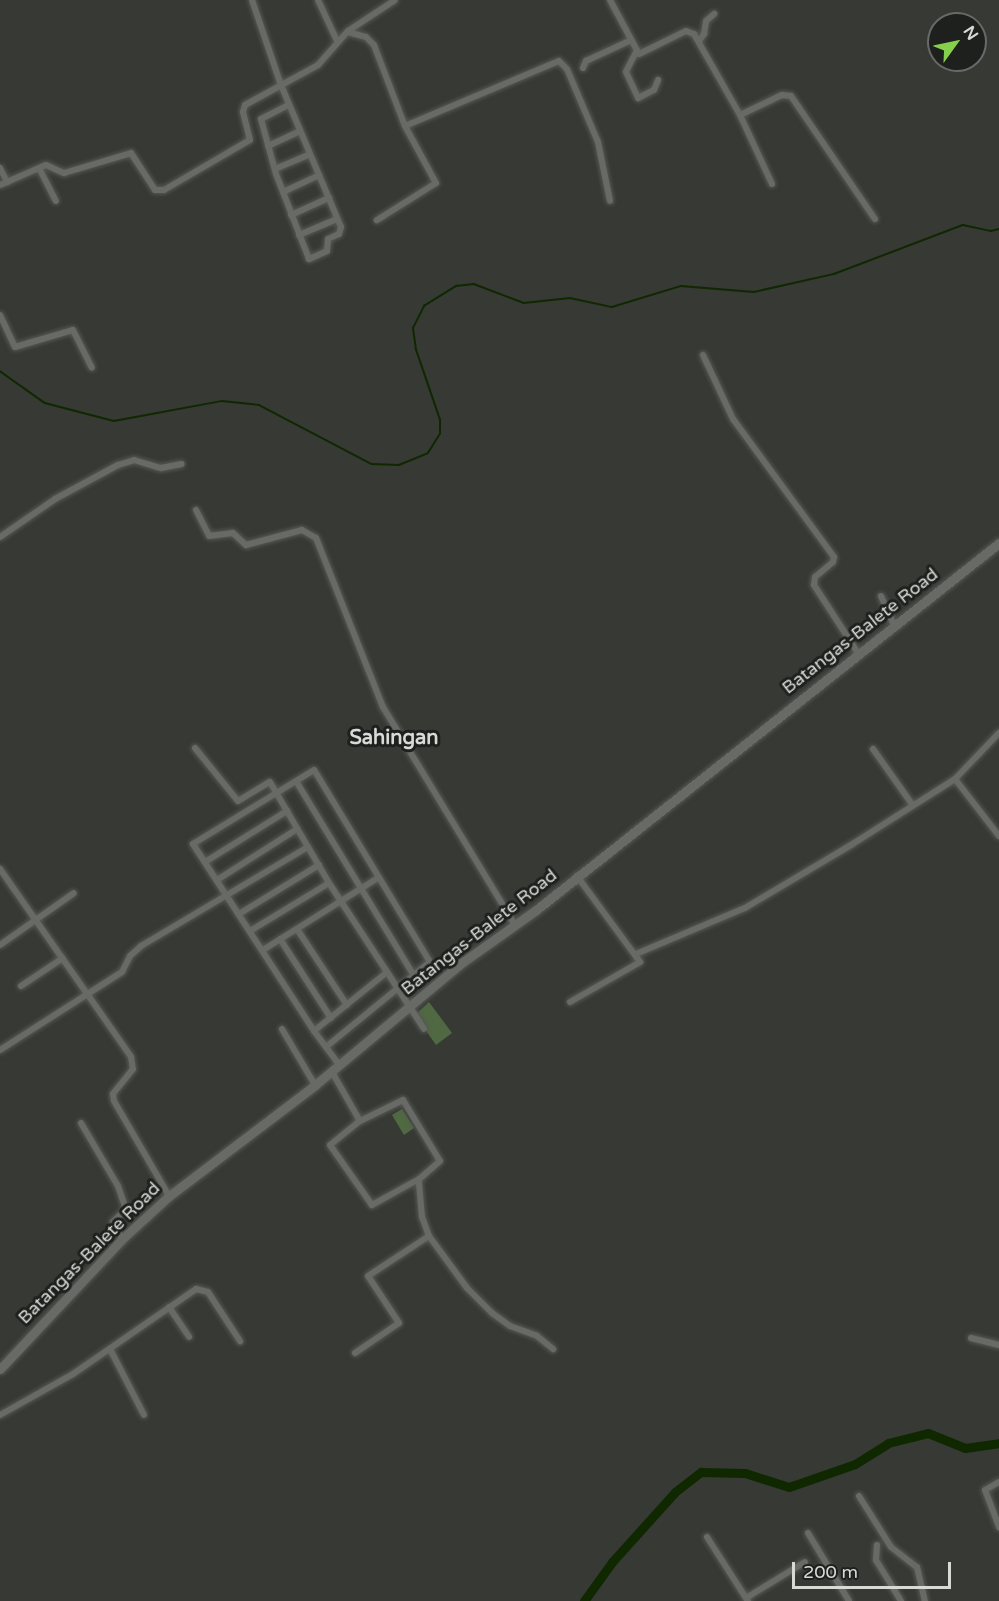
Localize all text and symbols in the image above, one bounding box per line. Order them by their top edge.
north arrow [927,12,987,72]
text: N [959,22,982,44]
street label: Batangas-Balete Road [778,563,942,699]
district label: Sahingan [350,726,438,750]
street label: Batangas-Balete Road [397,864,561,1000]
street label: Batangas-Balete Road [14,1178,164,1328]
scale bar [795,1550,954,1588]
text: 200 m [803,1561,858,1583]

